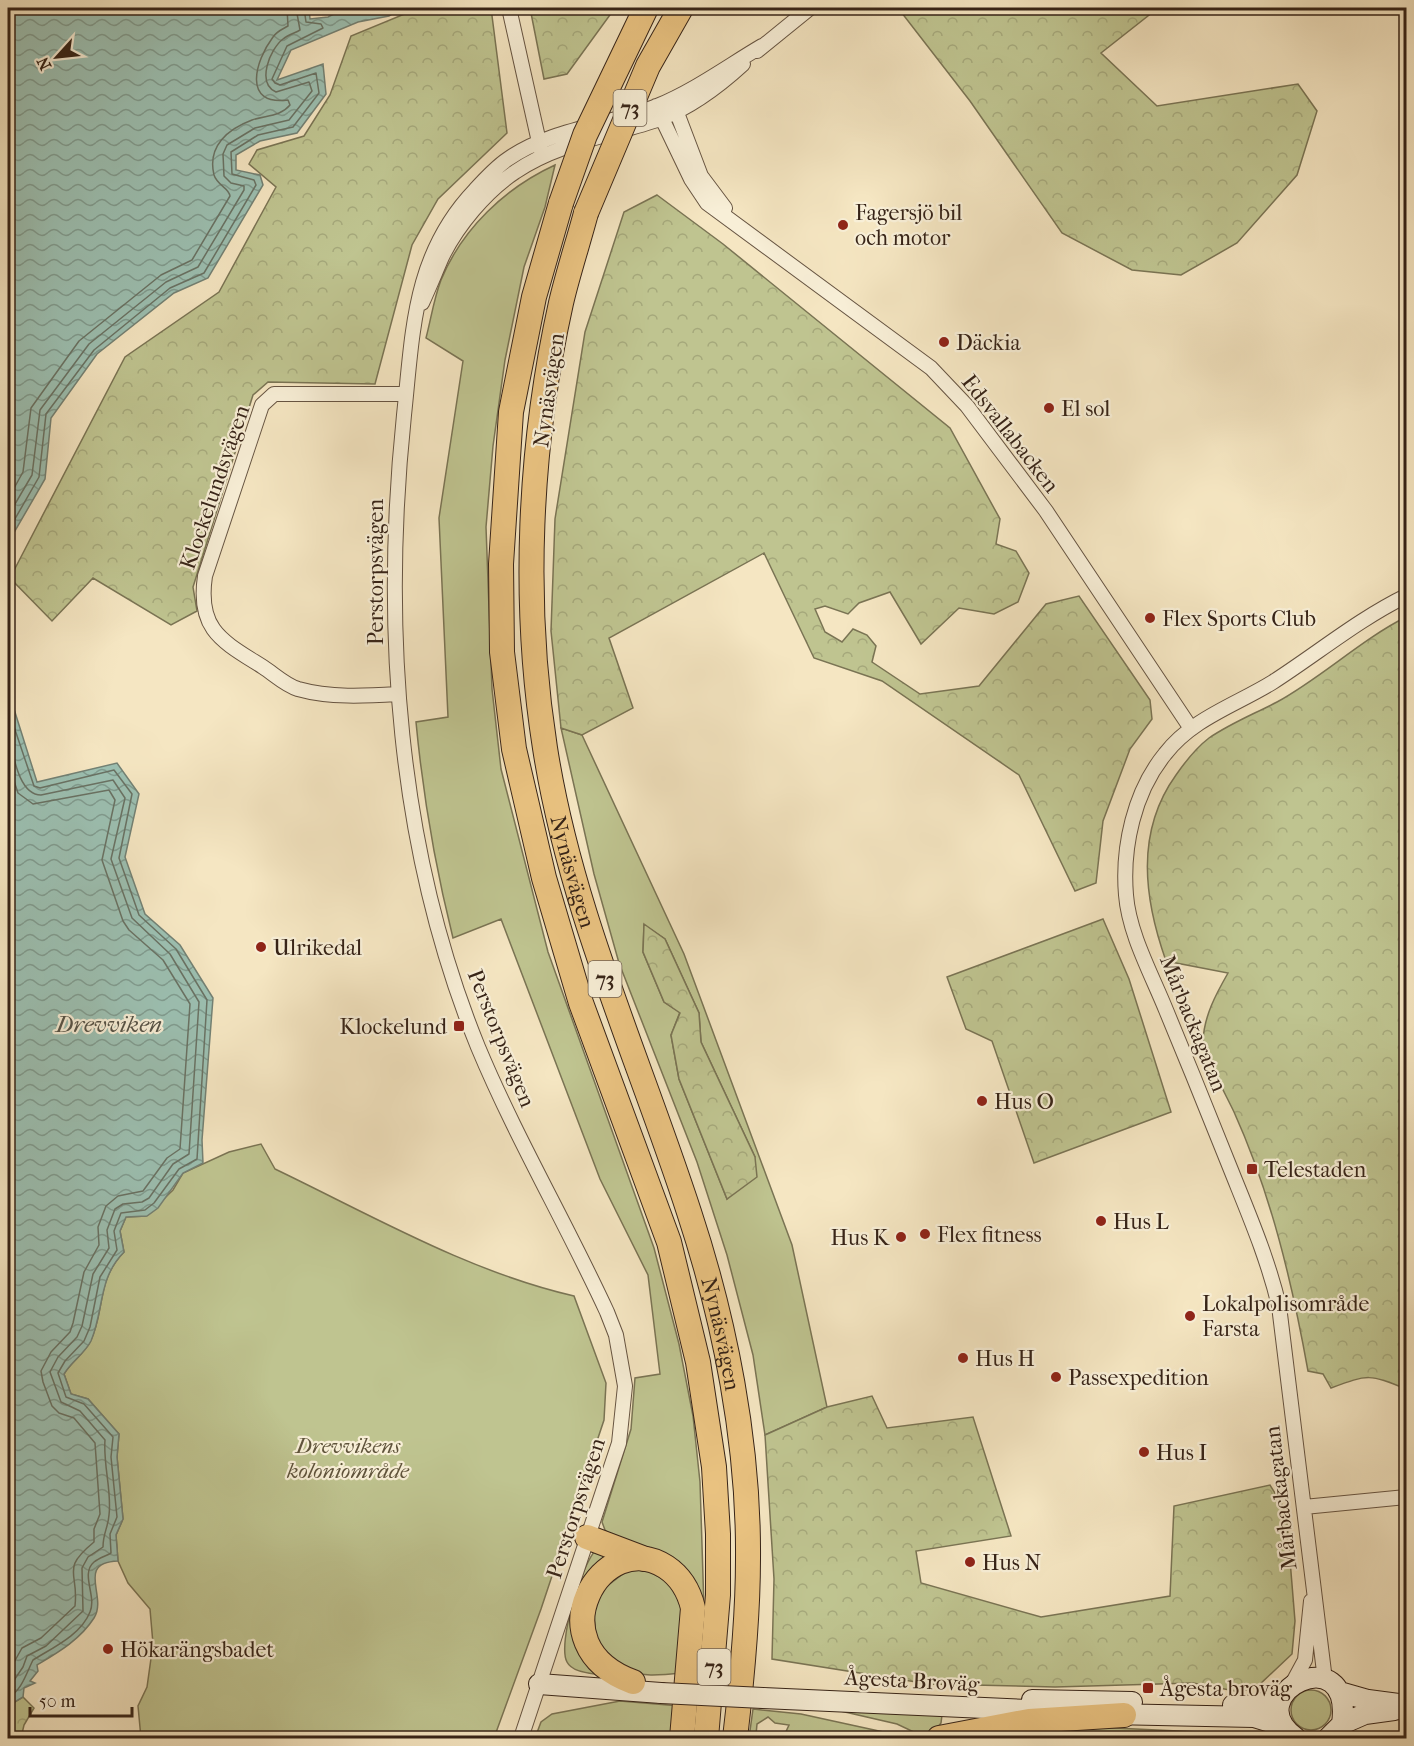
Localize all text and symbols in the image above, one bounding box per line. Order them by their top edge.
north arrow [27,27,87,87]
text: N [32,53,55,73]
road number: 73 [614,90,646,126]
place label: Fagersjö bil och motor [855,200,962,251]
marker: Fagersjö bil och motor [836,218,850,232]
place label: Däckia [956,330,1021,356]
street label: Nynäsvägen [528,331,570,449]
marker: Däckia [937,335,951,349]
street label: Edsvallabacken [956,369,1065,498]
place label: El sol [1061,396,1110,422]
marker: El sol [1042,401,1056,415]
street label: Klockelundsvägen [175,402,255,573]
street label: Perstorpsvägen [363,499,389,645]
place label: Flex Sports Club [1162,606,1316,632]
marker: Flex Sports Club [1143,611,1157,625]
street label: Nynäsvägen [544,813,601,931]
place label: Ulrikedal [273,935,362,961]
marker: Ulrikedal [254,940,268,954]
street label: Mårbackagatan [1154,951,1232,1096]
road number: 73 [588,961,622,997]
street label: Perstorpsvägen [462,966,541,1111]
water label: Drevviken [54,1010,162,1038]
place label: Klockelund [339,1014,448,1040]
marker: Klockelund [452,1019,466,1033]
place label: Hus O [994,1089,1054,1115]
marker: Hus O [975,1094,989,1108]
place label: Telestaden [1264,1157,1367,1183]
marker: Telestaden [1245,1162,1259,1176]
place label: Hus L [1113,1209,1169,1235]
marker: Hus L [1094,1214,1108,1228]
place label: Flex fitness [937,1222,1042,1248]
place label: Hus K [831,1225,890,1251]
marker: Flex fitness [918,1227,932,1241]
marker: Hus K [894,1230,908,1244]
street label: Nynäsvägen [695,1274,746,1393]
place label: Lokalpolisområde Farsta [1202,1291,1369,1342]
marker: Lokalpolisområde Farsta [1183,1309,1197,1323]
place label: Hus H [975,1346,1035,1372]
marker: Hus H [956,1351,970,1365]
place label: Passexpedition [1068,1365,1209,1391]
marker: Passexpedition [1049,1370,1063,1384]
street label: Mårbackagatan [1259,1424,1303,1571]
park label: Drevvikens koloniområde [286,1433,410,1484]
street label: Perstorpsvägen [541,1434,611,1582]
place label: Hus I [1156,1440,1207,1466]
marker: Hus I [1137,1445,1151,1459]
place label: Hus N [982,1550,1041,1576]
marker: Hus N [963,1555,977,1569]
place label: Hökarängsbadet [120,1637,274,1663]
marker: Hökarängsbadet [101,1642,115,1656]
road number: 73 [698,1649,730,1685]
street label: Ågesta Broväg [843,1663,980,1698]
place label: Ågesta broväg [1159,1675,1292,1702]
scale bar [30,1680,132,1718]
marker: Ågesta broväg [1141,1681,1155,1695]
text: 50 m [39,1691,76,1712]

